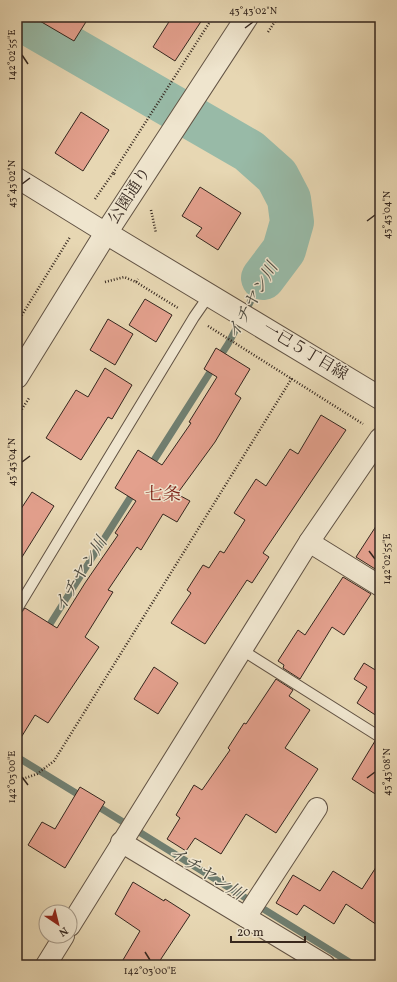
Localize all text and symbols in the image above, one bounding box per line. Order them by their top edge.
text: 43°43'02"N [229,4,278,18]
text: 142°02'55"E [5,30,19,80]
text: 43°43'02"N [5,159,19,208]
street label: 公園通り [103,163,157,229]
text: 43°43'04"N [380,190,394,239]
water label: イチヤン川 [222,257,285,343]
street label: 一已５丁目線 [258,318,352,386]
text: 43°43'04"N [5,437,19,486]
district label: 七条 [145,483,181,508]
water label: イチヤン川 [49,531,114,617]
text: 142°02'55"E [380,534,394,584]
text: 43°43'08"N [380,747,394,796]
text: 142°03'00"E [5,751,19,803]
water label: イチヤン川 [164,842,250,907]
north arrow [38,904,78,944]
scale bar [231,918,305,944]
text: N [55,923,70,939]
text: 20 m [237,925,264,941]
text: 142°03'00"E [124,964,176,978]

